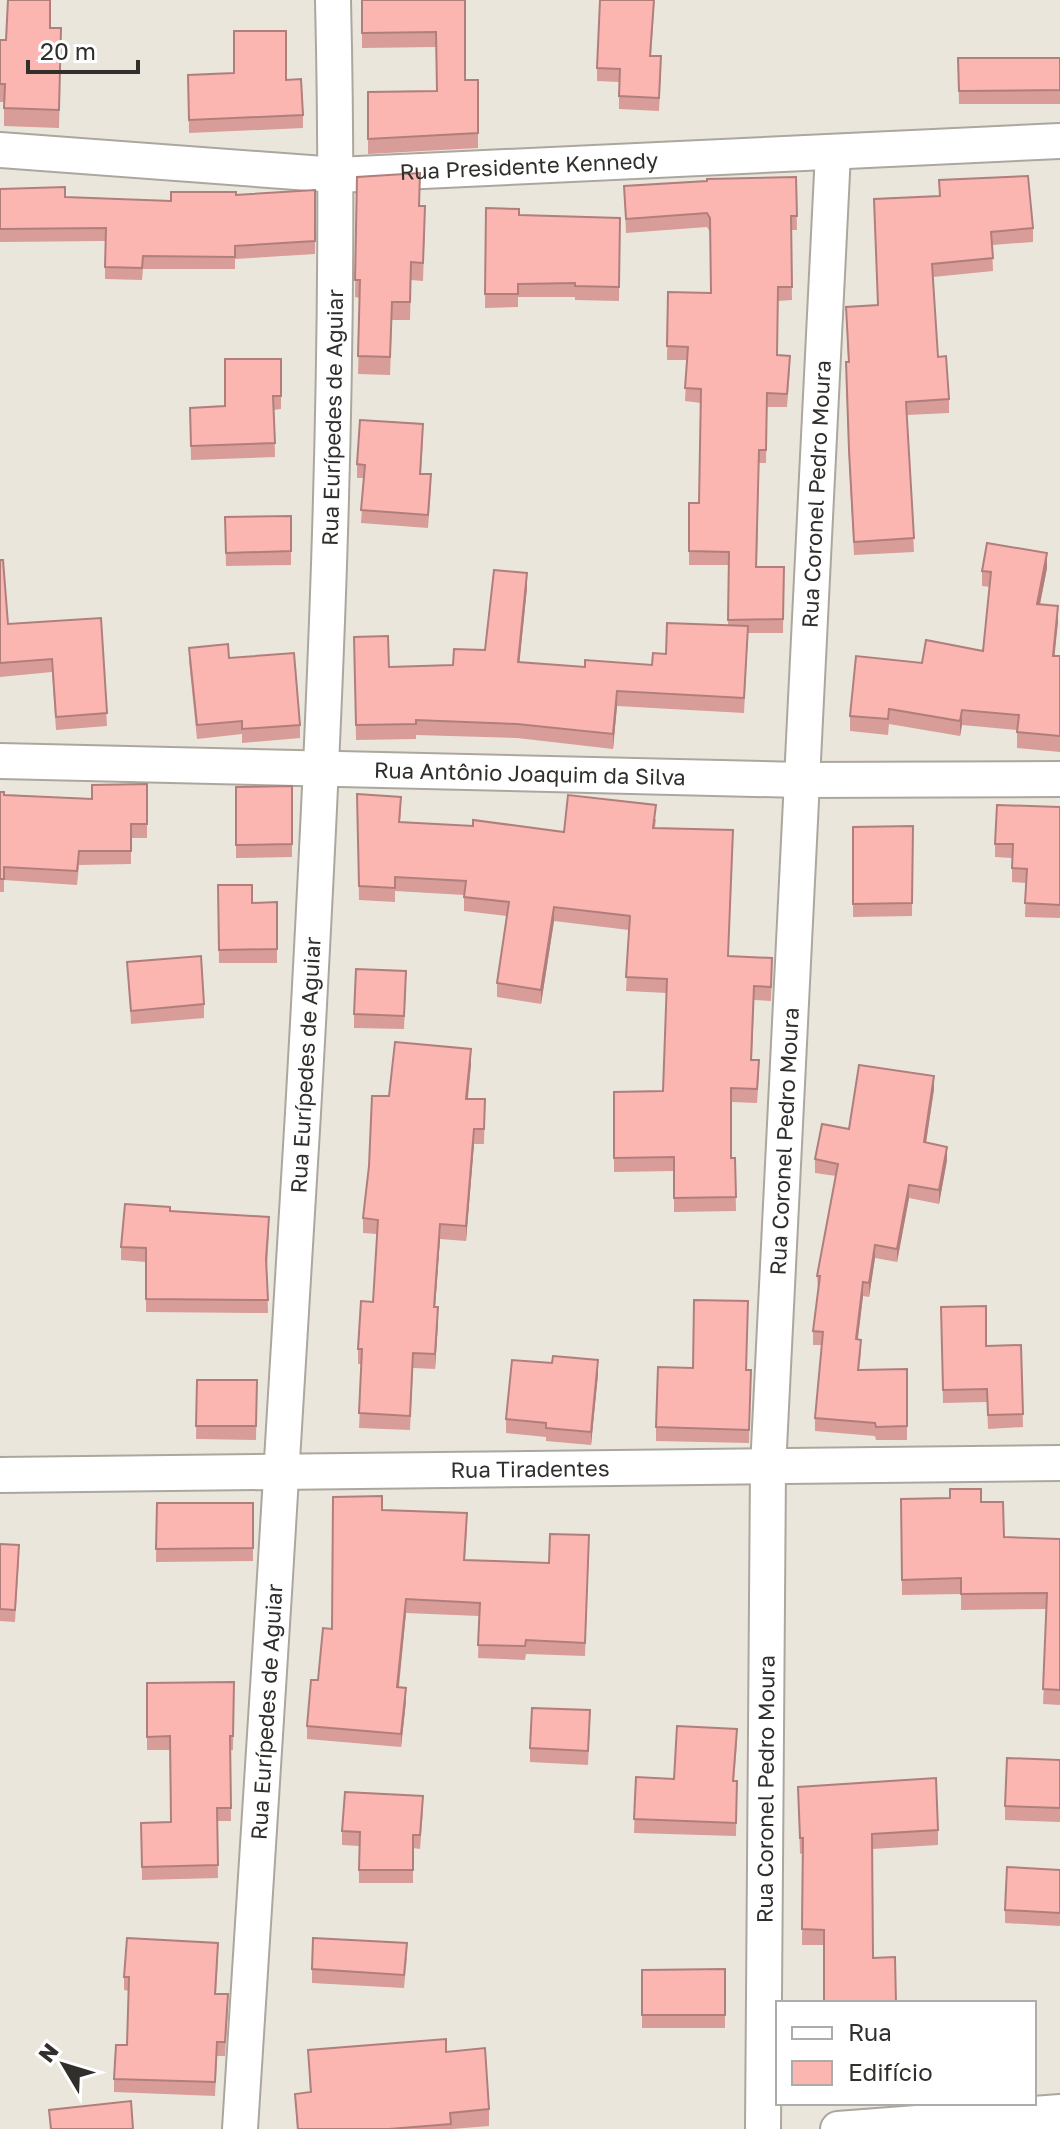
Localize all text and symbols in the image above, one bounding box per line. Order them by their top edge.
scale bar [28,24,138,74]
text: 20 m [40,36,96,65]
street label: Rua Presidente Kennedy [399,146,659,185]
street label: Rua Eurípedes de Aguiar [316,289,348,546]
street label: Rua Coronel Pedro Moura [796,360,836,629]
street label: Rua Antônio Joaquim da Silva [374,756,686,790]
street label: Rua Eurípedes de Aguiar [284,936,326,1194]
street label: Rua Coronel Pedro Moura [764,1007,804,1276]
street label: Rua Tiradentes [450,1454,610,1483]
street label: Rua Eurípedes de Aguiar [245,1582,288,1841]
street label: Rua Coronel Pedro Moura [751,1655,780,1923]
legend [776,2001,1036,2105]
text: Rua [848,2017,892,2046]
north arrow [24,2025,104,2105]
text: N [32,2037,64,2067]
text: Edifício [848,2057,933,2086]

